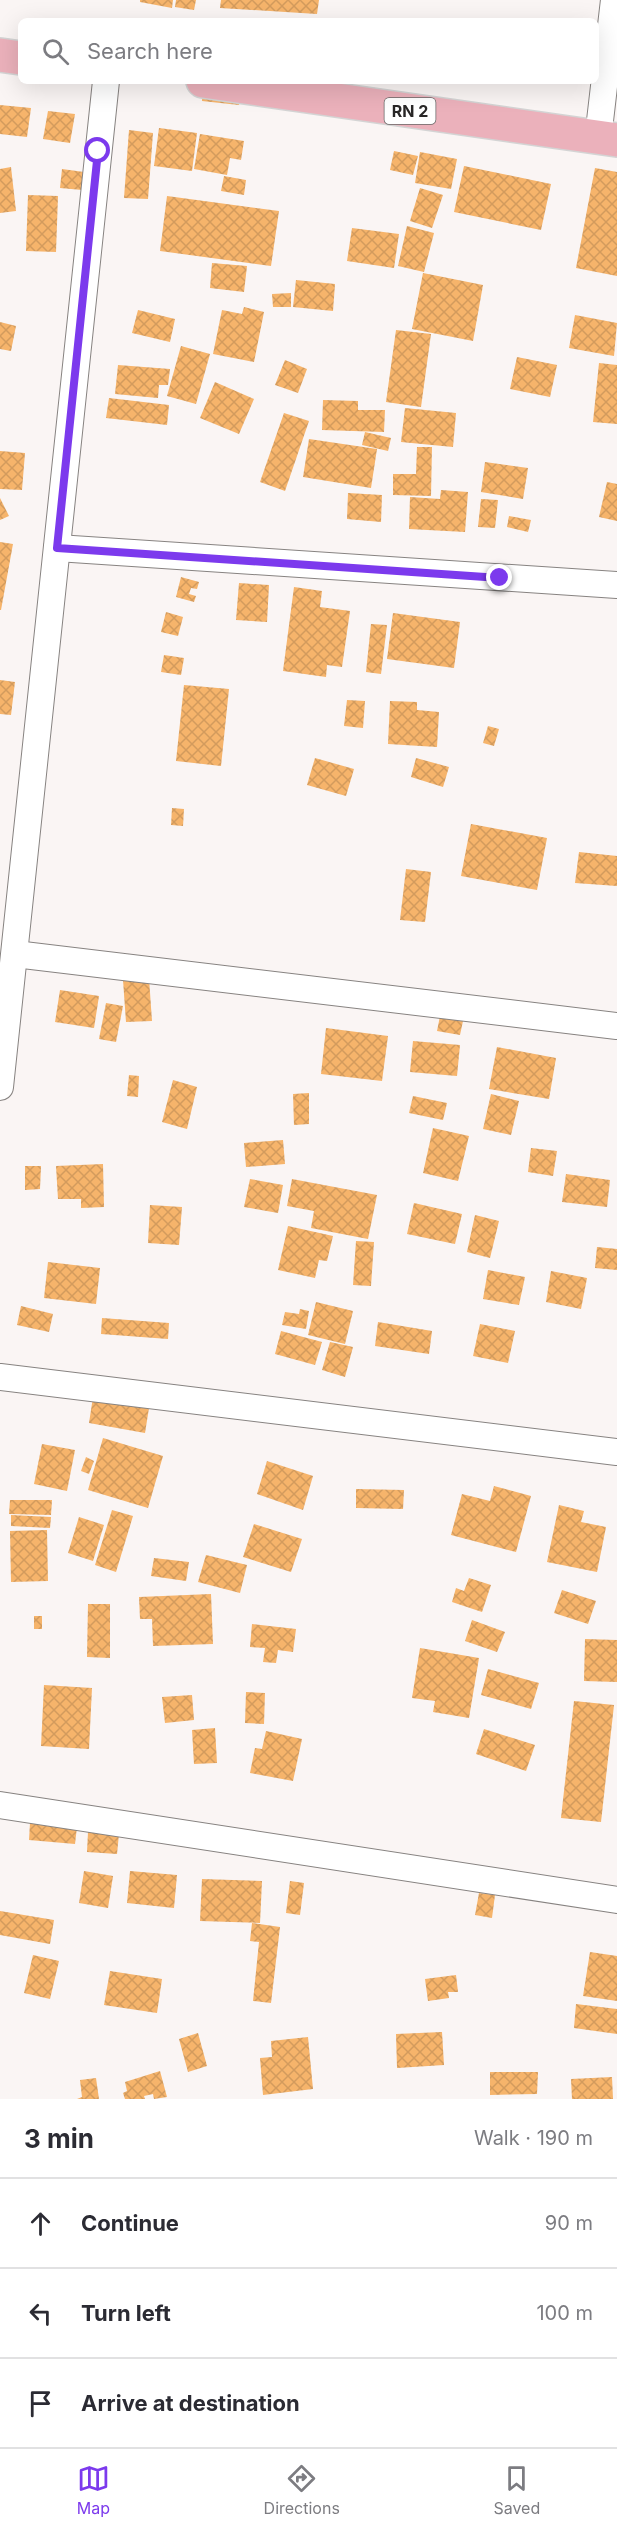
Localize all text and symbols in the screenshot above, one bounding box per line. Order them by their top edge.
search box [18,18,599,84]
icon: search [39,35,72,68]
text: Search here [87,38,213,64]
road number: RN 2 [384,98,436,124]
route start [84,137,110,163]
route end [486,564,512,590]
text: 3 min [24,2123,94,2154]
text: Walk · 190 m [474,2126,593,2150]
icon: ahead [24,2207,57,2240]
text: Continue [81,2210,179,2236]
text: 90 m [545,2211,593,2235]
icon: left [24,2297,57,2330]
text: Turn left [81,2300,171,2326]
text: 100 m [536,2301,593,2325]
icon: arrive [24,2387,57,2420]
text: Arrive at destination [81,2390,300,2416]
tab: Map [77,2462,110,2518]
tab: Directions [264,2462,340,2518]
tab: Saved [493,2462,540,2518]

